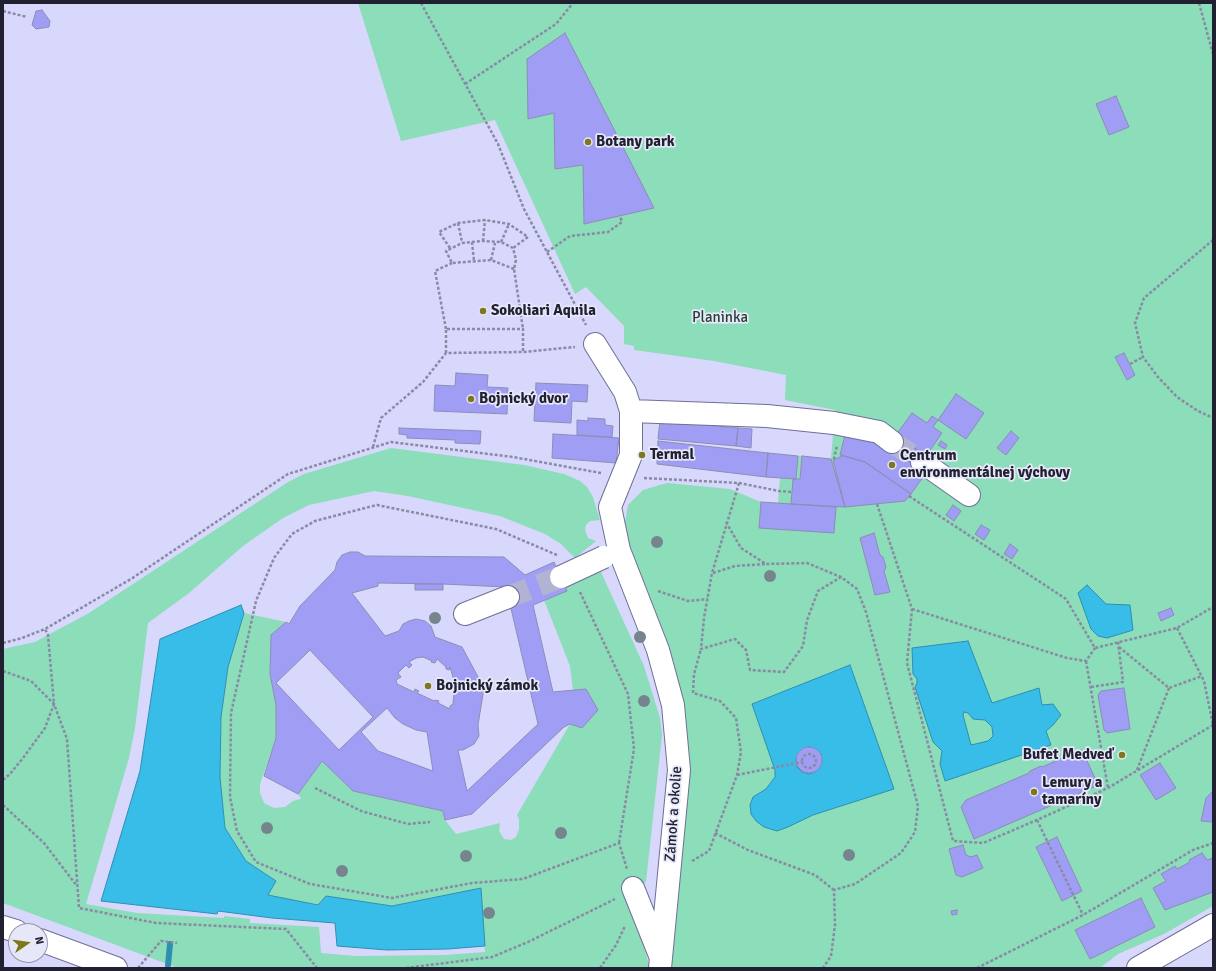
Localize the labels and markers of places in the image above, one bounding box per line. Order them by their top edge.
place label: Botany park [596,133,675,151]
marker: Botany park [583,137,593,147]
place label: Sokoliari Aquila [491,302,596,320]
marker: Sokoliari Aquila [478,306,488,316]
place label: Bojnický dvor [479,390,568,408]
marker: Bojnický dvor [466,394,476,404]
place label: Termal [650,446,694,464]
place label: Centrum environmentálnej výchovy [900,447,1070,482]
marker: Termal [637,450,647,460]
marker: Centrum environmentálnej výchovy [887,460,897,470]
place label: Bojnický zámok [436,677,538,695]
marker: Bojnický zámok [423,681,433,691]
place label: Bufet Medveď [1023,746,1114,764]
marker: Bufet Medveď [1117,750,1127,760]
place label: Lemury a tamaríny [1042,774,1102,809]
marker: Lemury a tamaríny [1029,787,1039,797]

